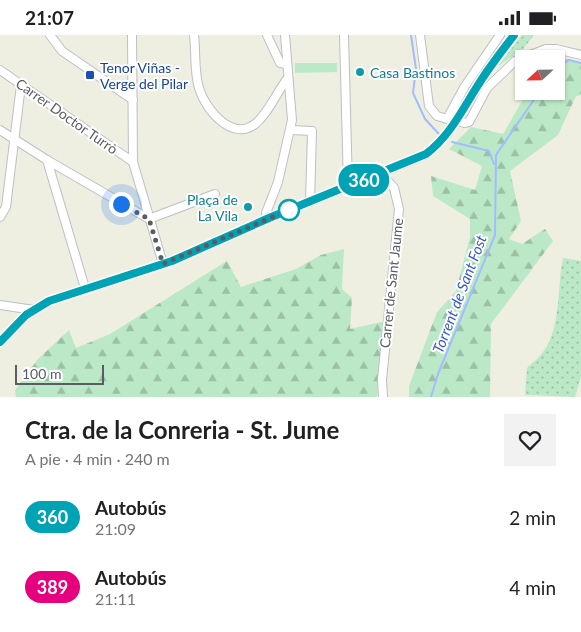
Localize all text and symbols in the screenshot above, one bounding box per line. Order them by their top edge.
text: 21:07 [25,6,74,29]
north arrow [515,50,565,100]
map controls [515,50,565,100]
place label: Tenor Viñas - Verge del Pilar [100,59,188,92]
place label: Casa Bastinos [370,64,455,81]
marker: Casa Bastinos [354,66,366,78]
marker: Tenor Viñas - Verge del Pilar [84,69,96,81]
street label: Carrer Doctor Turrò [13,74,121,158]
line badge: 360 [335,164,393,196]
text: 360 [348,169,380,191]
place label: Plaça de La Vila [187,191,238,224]
your location [109,192,134,217]
unlabelled marker [278,199,300,221]
marker: Plaça de La Vila [242,201,254,213]
street label: Carrer de Sant Jaume [376,217,406,349]
water label: Torrent de Sant Fost [428,232,490,356]
scale bar [15,362,104,385]
text: 100 m [22,365,61,382]
button: heart [504,414,556,466]
text: Ctra. de la Conreria - St. Jume [25,415,339,444]
text: A pie · 4 min · 240 m [25,449,170,468]
text: Autobús [95,496,166,519]
text: 360 [37,506,68,528]
text: 2 min [509,506,556,529]
text: 21:09 [95,519,136,538]
text: Autobús [95,566,166,589]
text: 389 [37,576,68,598]
text: 4 min [509,576,556,599]
text: 21:11 [95,589,136,608]

